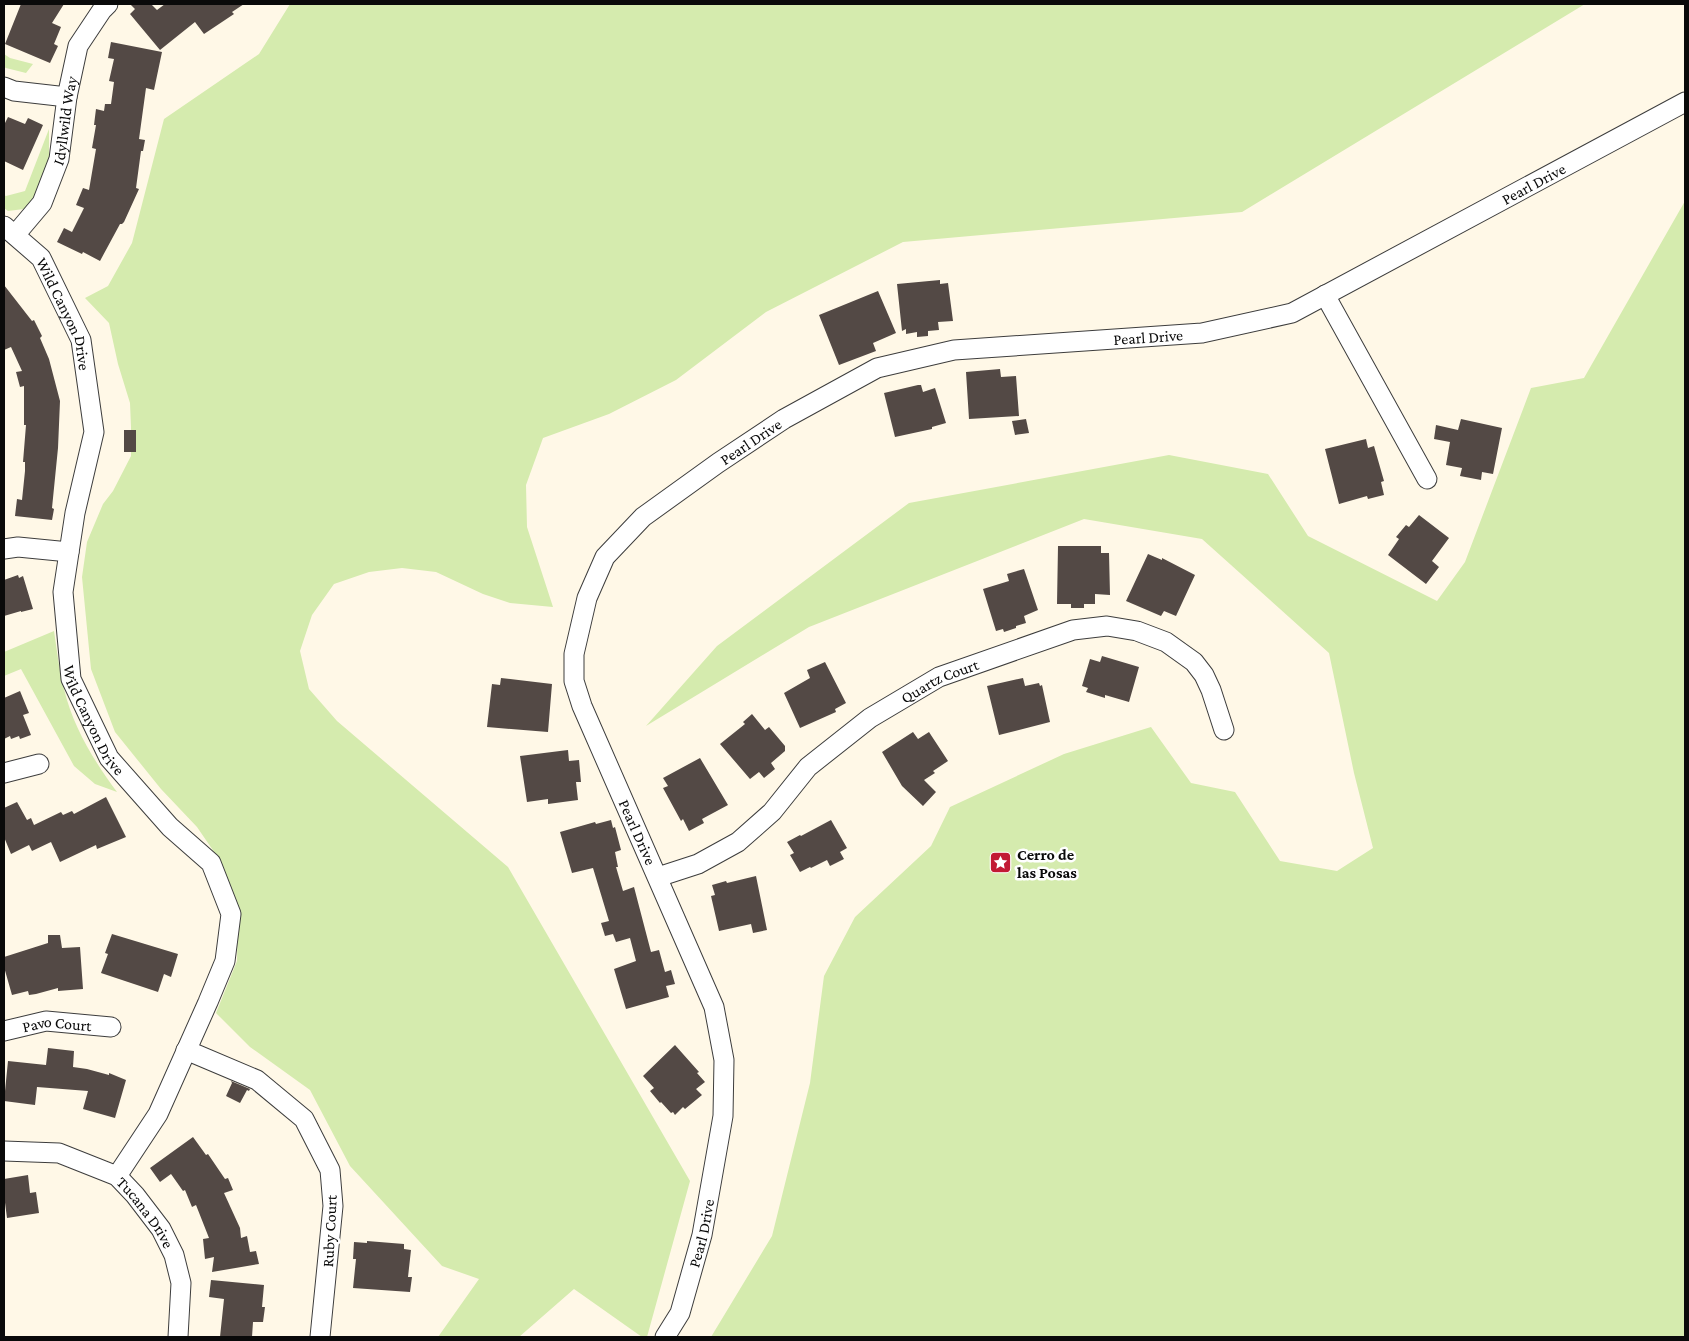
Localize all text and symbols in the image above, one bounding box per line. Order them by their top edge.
street label: Idyllwild Way [49,74,81,168]
street label: Pearl Drive [1499,160,1568,208]
street label: Wild Canyon Drive [33,255,93,371]
street label: Pearl Drive [1113,326,1184,348]
street label: Pearl Drive [717,415,785,468]
street label: Quartz Court [898,656,981,707]
street label: Wild Canyon Drive [61,664,128,778]
street label: Pearl Drive [616,797,659,868]
place label: Cerro de las Posas [1017,846,1077,881]
place icon: Cerro de las Posas [989,851,1013,875]
street label: Pavo Court [21,1013,93,1035]
street label: Tucana Drive [113,1173,177,1251]
street label: Ruby Court [319,1194,341,1268]
street label: Pearl Drive [685,1198,717,1269]

